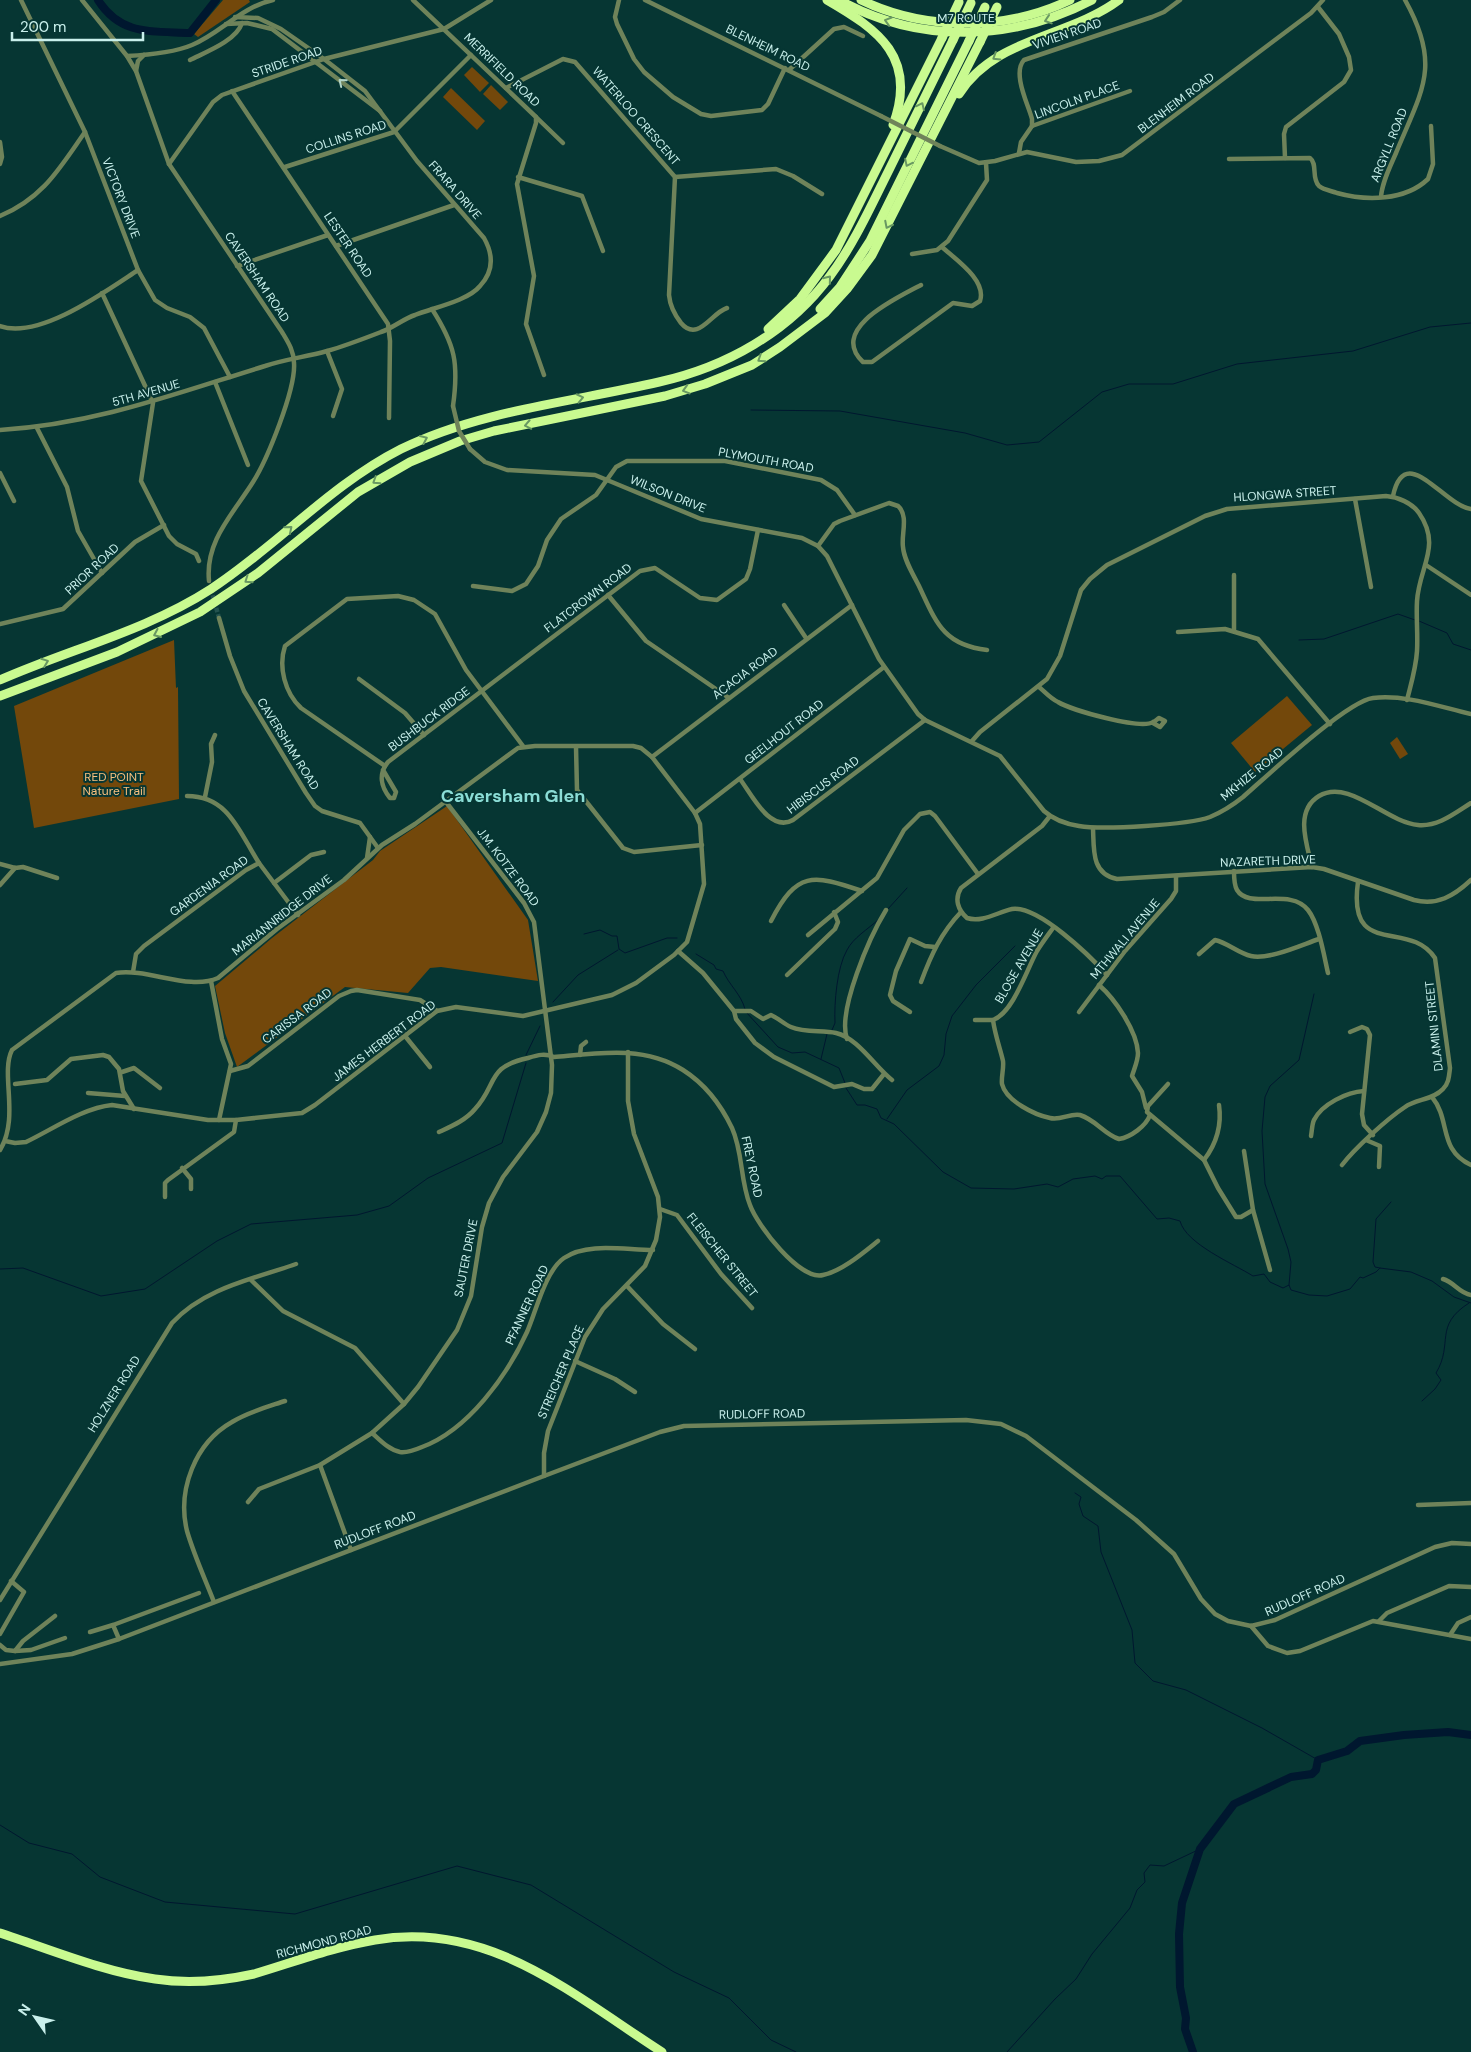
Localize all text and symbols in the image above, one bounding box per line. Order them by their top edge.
scale bar [12,10,144,42]
street label: M7 ROUTE [937,10,995,26]
one-way arrow [1044,14,1052,24]
street label: VIVIEN ROAD [1030,15,1104,53]
text: 200 m [20,17,66,37]
one-way arrow [884,17,892,27]
street label: BLENHEIM ROAD [723,21,813,75]
street label: MERRIFIELD ROAD [461,30,543,110]
street label: STRIDE ROAD [250,42,324,82]
one-way arrow [992,51,1001,61]
street label: WATERLOO CRESCENT [589,63,683,169]
street label: BLENHEIM ROAD [1135,69,1217,137]
street label: LINCOLN PLACE [1032,77,1122,123]
one-way arrow [339,79,348,87]
one-way arrow [915,102,925,111]
street label: ARGYLL ROAD [1367,106,1411,184]
street label: COLLINS ROAD [304,116,388,158]
street label: VICTORY DRIVE [98,156,144,241]
street label: FRARA DRIVE [425,157,485,223]
one-way arrow [904,158,915,167]
street label: LESTER ROAD [320,209,376,281]
one-way arrow [884,220,894,229]
street label: CAVERSHAM ROAD [221,229,293,325]
one-way arrow [822,276,830,285]
one-way arrow [757,353,767,362]
street label: 5TH AVENUE [110,376,182,410]
one-way arrow [683,385,691,395]
one-way arrow [576,393,585,403]
one-way arrow [523,419,532,429]
one-way arrow [419,435,428,446]
street label: PLYMOUTH ROAD [717,444,815,476]
street label: WILSON DRIVE [627,471,709,517]
one-way arrow [373,474,382,484]
street label: HLONGWA STREET [1233,482,1337,506]
one-way arrow [283,526,292,534]
street label: PRIOR ROAD [61,540,123,598]
street label: FLATCROWN ROAD [541,560,635,636]
one-way arrow [244,574,254,583]
one-way arrow [153,627,162,638]
street label: ACACIA ROAD [709,643,781,703]
one-way arrow [40,658,49,668]
street label: BUSHBUCK RIDGE [385,683,473,755]
street label: CAVERSHAM ROAD [253,695,323,793]
street label: GEELHOUT ROAD [741,696,827,768]
street label: MKHIZE ROAD [1217,744,1287,804]
street label: HIBISCUS ROAD [784,753,862,817]
park label: RED POINT Nature Trail [82,769,146,799]
district label: Caversham Glen [441,784,585,808]
street label: J.M. KOTZE ROAD [473,824,543,910]
street label: NAZARETH DRIVE [1220,851,1316,871]
street label: GARDENIA ROAD [166,852,252,920]
street label: MARIANNRIDGE DRIVE [229,871,335,959]
street label: MTHWALI AVENUE [1087,895,1164,983]
street label: BLOSE AVENUE [991,926,1047,1006]
street label: DLAMINI STREET [1421,980,1447,1072]
street label: CARISSA ROAD [259,985,335,1047]
street label: JAMES HERBERT ROAD [329,997,439,1085]
street label: FREY ROAD [738,1135,766,1199]
street label: FLEISCHER STREET [683,1210,761,1301]
street label: SAUTER DRIVE [451,1217,481,1298]
street label: PFANNER ROAD [502,1263,552,1347]
street label: STREICHER PLACE [534,1323,588,1421]
street label: HOLZNER ROAD [84,1353,144,1435]
street label: RUDLOFF ROAD [719,1405,805,1423]
street label: RUDLOFF ROAD [332,1507,418,1553]
street label: RUDLOFF ROAD [1262,1570,1348,1620]
street label: RICHMOND ROAD [275,1922,373,1962]
north arrow [10,1992,60,2042]
text: N [14,2000,35,2019]

